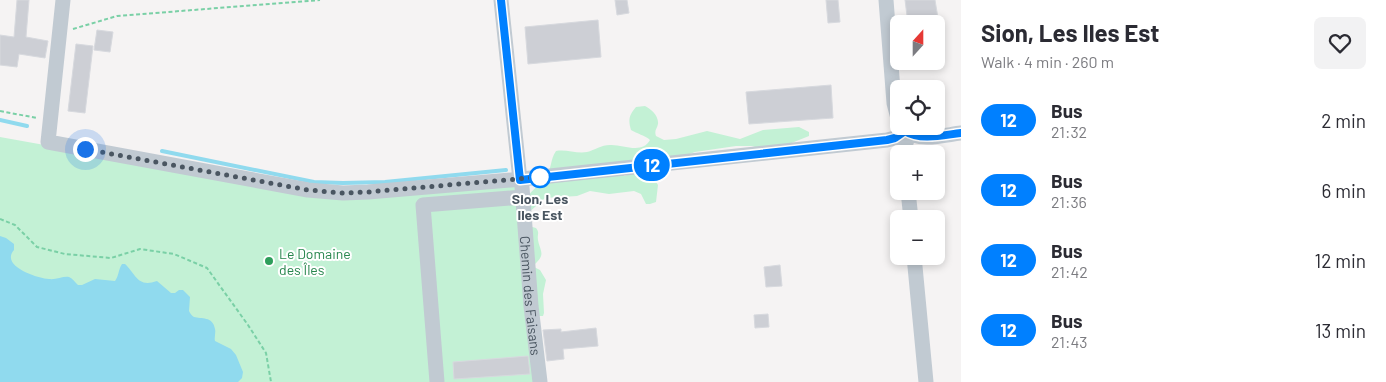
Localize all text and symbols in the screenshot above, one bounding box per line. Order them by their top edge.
north arrow [890,15,945,70]
map controls [890,15,945,265]
button: heart [1314,17,1366,69]
text: Sion, Les Iles Est [981,18,1160,47]
text: Walk · 4 min · 260 m [981,52,1114,71]
button: locate [890,80,945,135]
text: Bus [1051,99,1083,122]
text: 12 [1000,109,1017,131]
text: 2 min [1321,109,1366,132]
text: 21:32 [1051,122,1087,141]
your location [73,137,98,162]
button: + [890,145,945,200]
line badge: 12 [630,149,674,181]
text: 12 [644,154,660,176]
marker: Sion, Les Iles Est [529,166,551,188]
text: Bus [1051,169,1083,192]
text: 12 [1000,179,1017,201]
text: 6 min [1322,179,1366,202]
place label: Sion, Les Iles Est [512,190,568,223]
text: 21:36 [1051,192,1087,211]
button: − [890,210,945,265]
street label: Chemin des Faisans [517,235,545,357]
text: Bus [1051,239,1083,262]
place label: Le Domaine des Îles [279,245,351,278]
text: 12 [1000,249,1017,271]
text: 12 min [1315,249,1366,272]
marker: Le Domaine des Îles [263,255,275,267]
text: 21:42 [1051,262,1088,281]
text: Bus [1051,309,1083,332]
text: 12 [1000,319,1017,341]
text: 13 min [1315,319,1366,342]
text: 21:43 [1051,332,1087,351]

